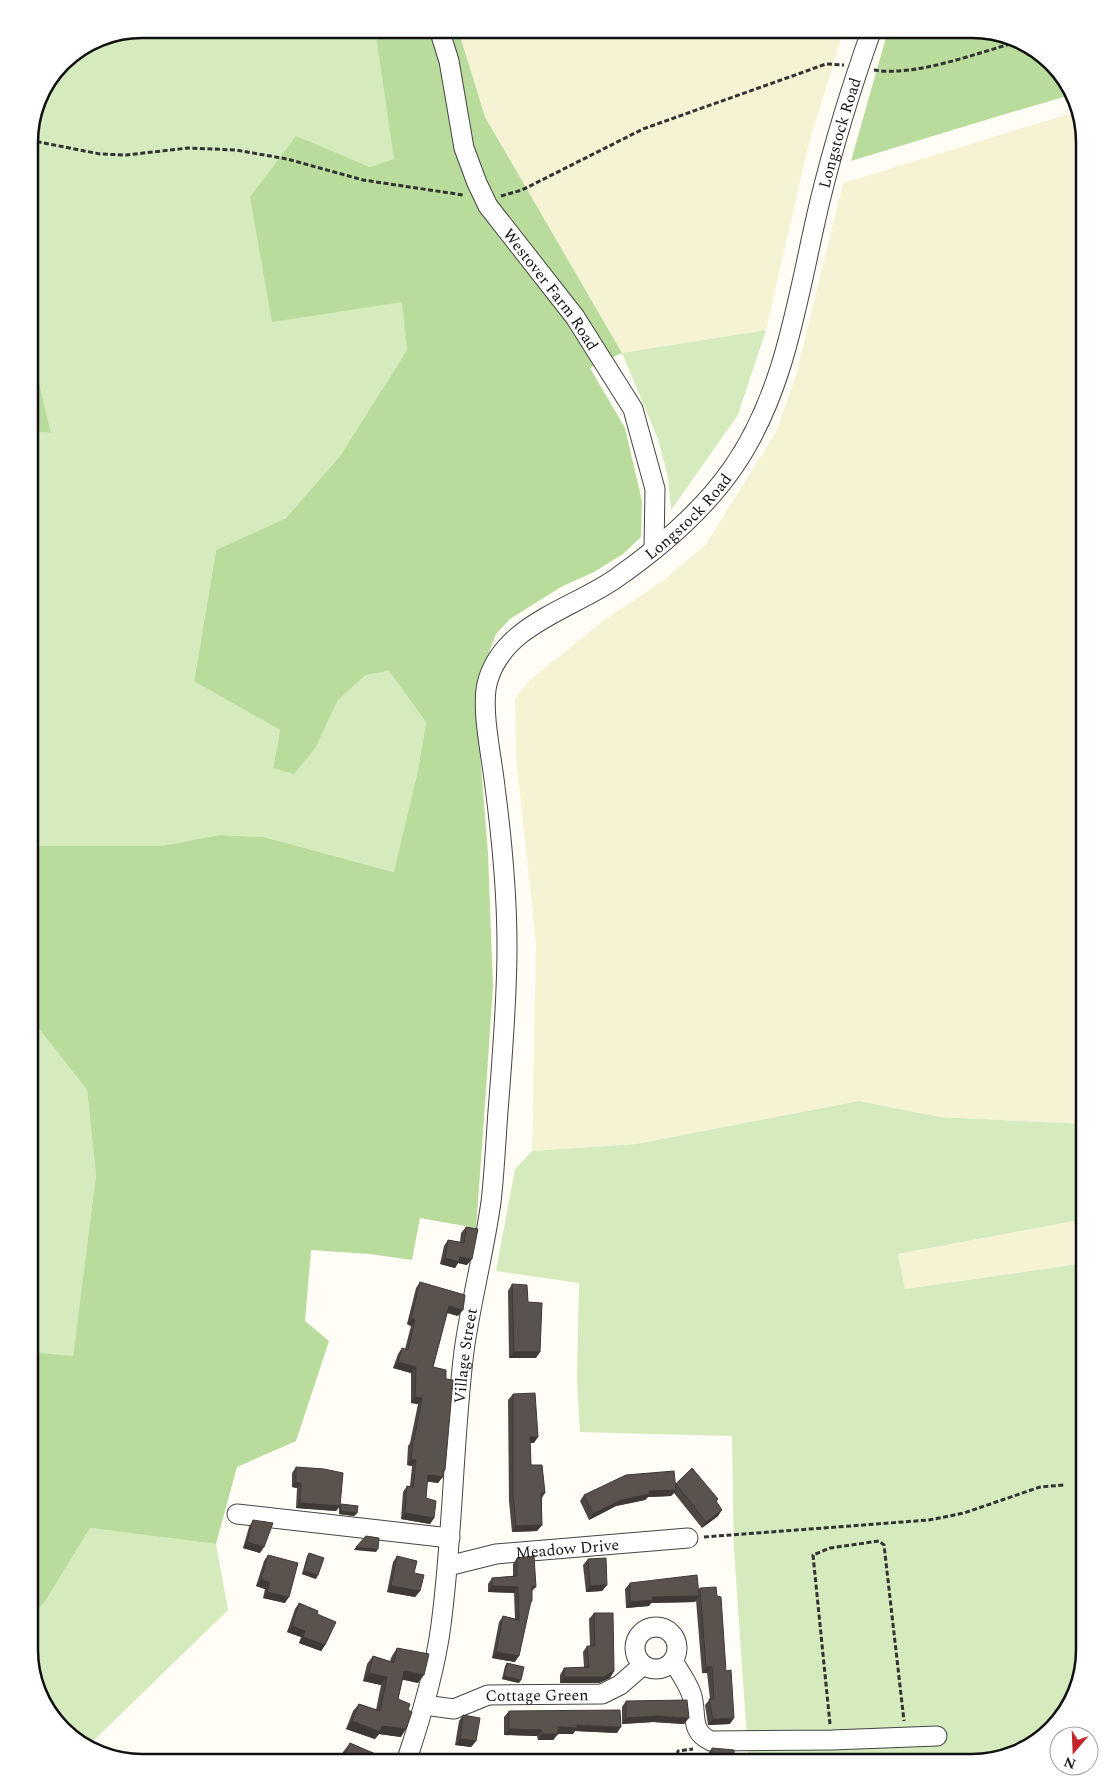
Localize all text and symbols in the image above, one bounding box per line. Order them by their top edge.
street label: Longstock Road [813,74,868,191]
street label: Westover Farm Road [497,223,604,355]
street label: Longstock Road [640,469,738,566]
street label: Village Street [448,1306,484,1405]
street label: Meadow Drive [515,1533,620,1565]
street label: Cottage Green [485,1683,589,1708]
north arrow [1049,1726,1099,1776]
text: N [1061,1751,1079,1775]

